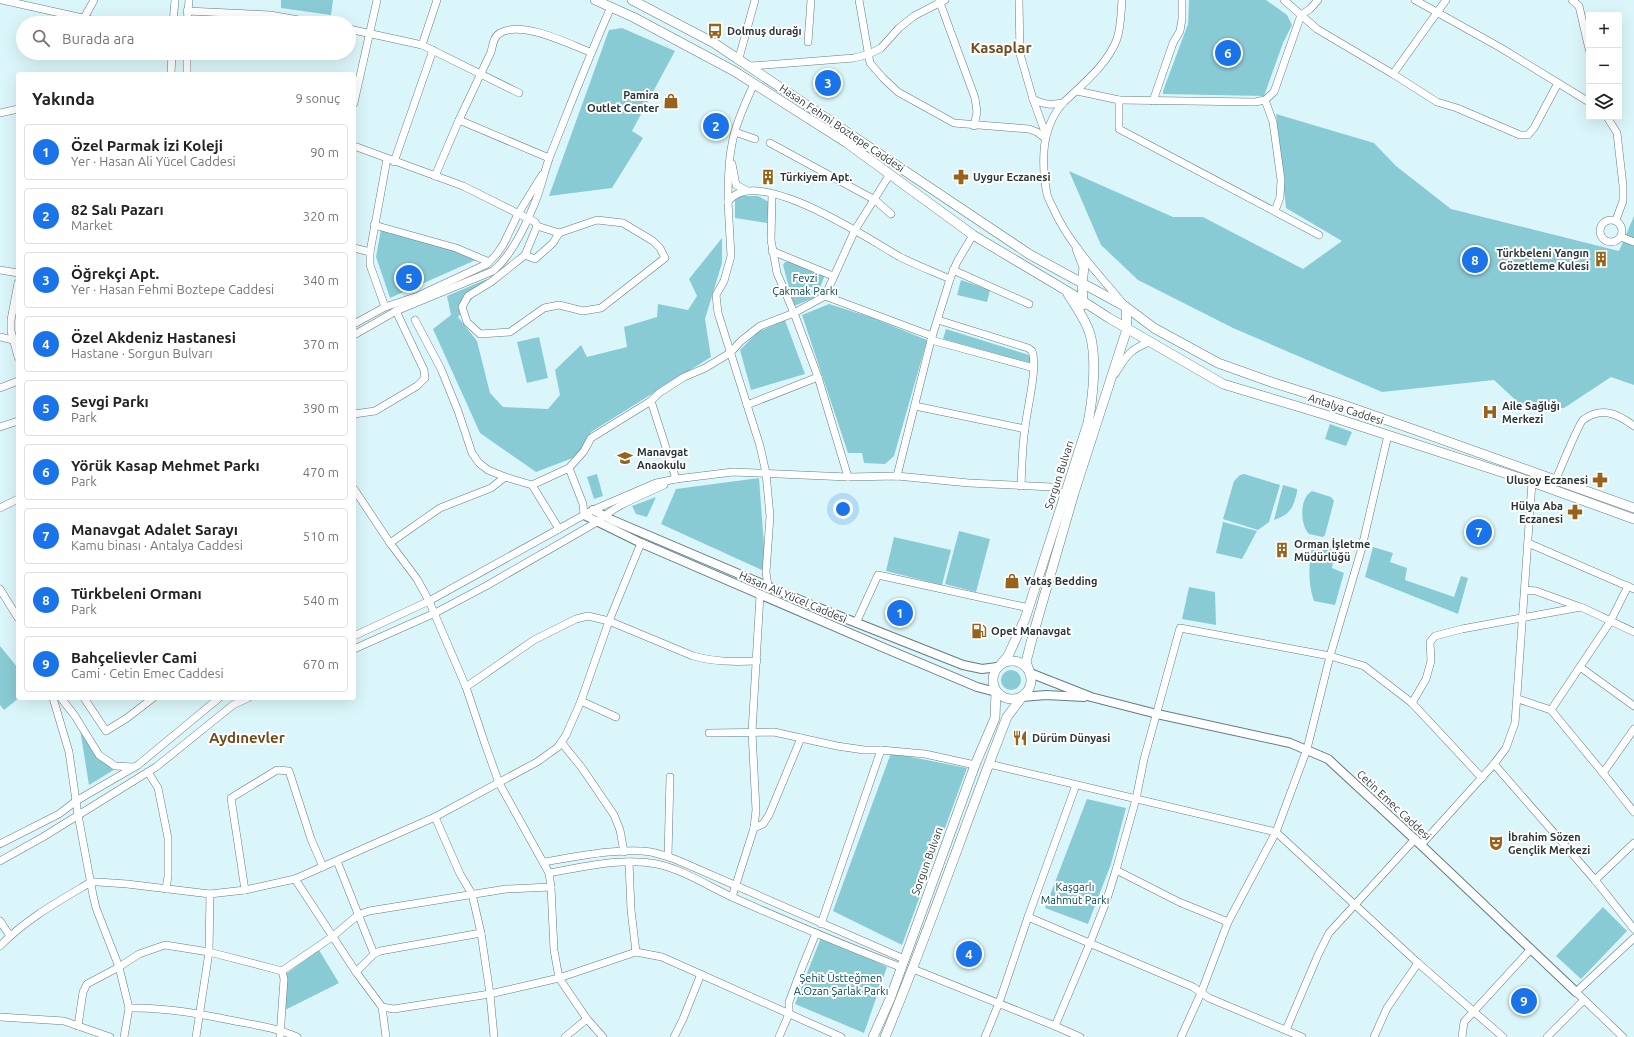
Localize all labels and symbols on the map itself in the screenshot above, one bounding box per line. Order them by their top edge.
bus stop icon: Dolmuş durağı [706,22,724,40]
place label: Dolmuş durağı [727,25,802,37]
pin: 6 [1215,38,1241,68]
district label: Kasaplar [970,39,1032,56]
pin: 3 [815,68,841,98]
street label: Hasan Fehmi Boztepe Caddesi [777,82,907,174]
place label: Pamira Outlet Center [587,89,659,114]
shop icon: Pamira Outlet Center [662,92,680,110]
pin: 2 [703,111,729,141]
building icon: Türkiyem Apt. [759,168,777,186]
pharmacy icon: Uygur Eczanesi [952,168,970,186]
place label: Türkiyem Apt. [780,171,852,183]
place label: Uygur Eczanesi [973,171,1051,183]
pin: 8 [1462,245,1488,275]
place label: Türkbeleni Yangın Gözetleme Kulesi [1496,247,1589,272]
building icon: Türkbeleni Yangın Gözetleme Kulesi [1592,250,1610,268]
pin: 5 [396,263,422,293]
park label: Fevzi Çakmak Parkı [772,272,838,297]
street label: Antalya Caddesi [1307,391,1385,427]
place label: Aile Sağlığı Merkezi [1502,400,1560,425]
hospital icon: Aile Sağlığı Merkezi [1481,403,1499,421]
street label: Sorgun Bulvarı [1042,439,1076,511]
place label: Manavgat Anaokulu [637,446,688,471]
school or university icon: Manavgat Anaokulu [616,449,634,467]
pharmacy icon: Ulusoy Eczanesi [1591,471,1609,489]
place label: Ulusoy Eczanesi [1506,474,1588,486]
your location [833,499,853,519]
place label: Hülya Aba Eczanesi [1511,500,1563,525]
pharmacy icon: Hülya Aba Eczanesi [1566,503,1584,521]
pin: 7 [1466,517,1492,547]
place label: Orman İşletme Müdürlüğü [1294,538,1370,563]
building icon: Orman İşletme Müdürlüğü [1273,541,1291,559]
street label: Hasan Ali Yücel Caddesi [737,569,849,625]
shop icon: Yataş Bedding [1003,572,1021,590]
place label: Yataş Bedding [1024,575,1097,587]
pin: 1 [887,598,913,628]
fuel station icon: Opet Manavgat [970,622,988,640]
place label: Opet Manavgat [991,625,1071,637]
district label: Aydınevler [209,729,286,746]
restaurant icon: Dürüm Dünyasi [1011,729,1029,747]
place label: Dürüm Dünyasi [1032,732,1110,744]
street label: Cetin Emec Caddesi [1355,768,1433,842]
street label: Sorgun Bulvarı [909,825,945,897]
place label: İbrahim Sözen Gençlik Merkezi [1508,831,1590,856]
theatre icon: İbrahim Sözen Gençlik Merkezi [1487,834,1505,852]
park label: Kaşgarlı Mahmut Parkı [1041,881,1109,906]
pin: 4 [956,939,982,969]
park label: Şehit Üstteğmen A.Ozan Şarlak Parkı [794,972,888,997]
pin: 9 [1511,986,1537,1016]

